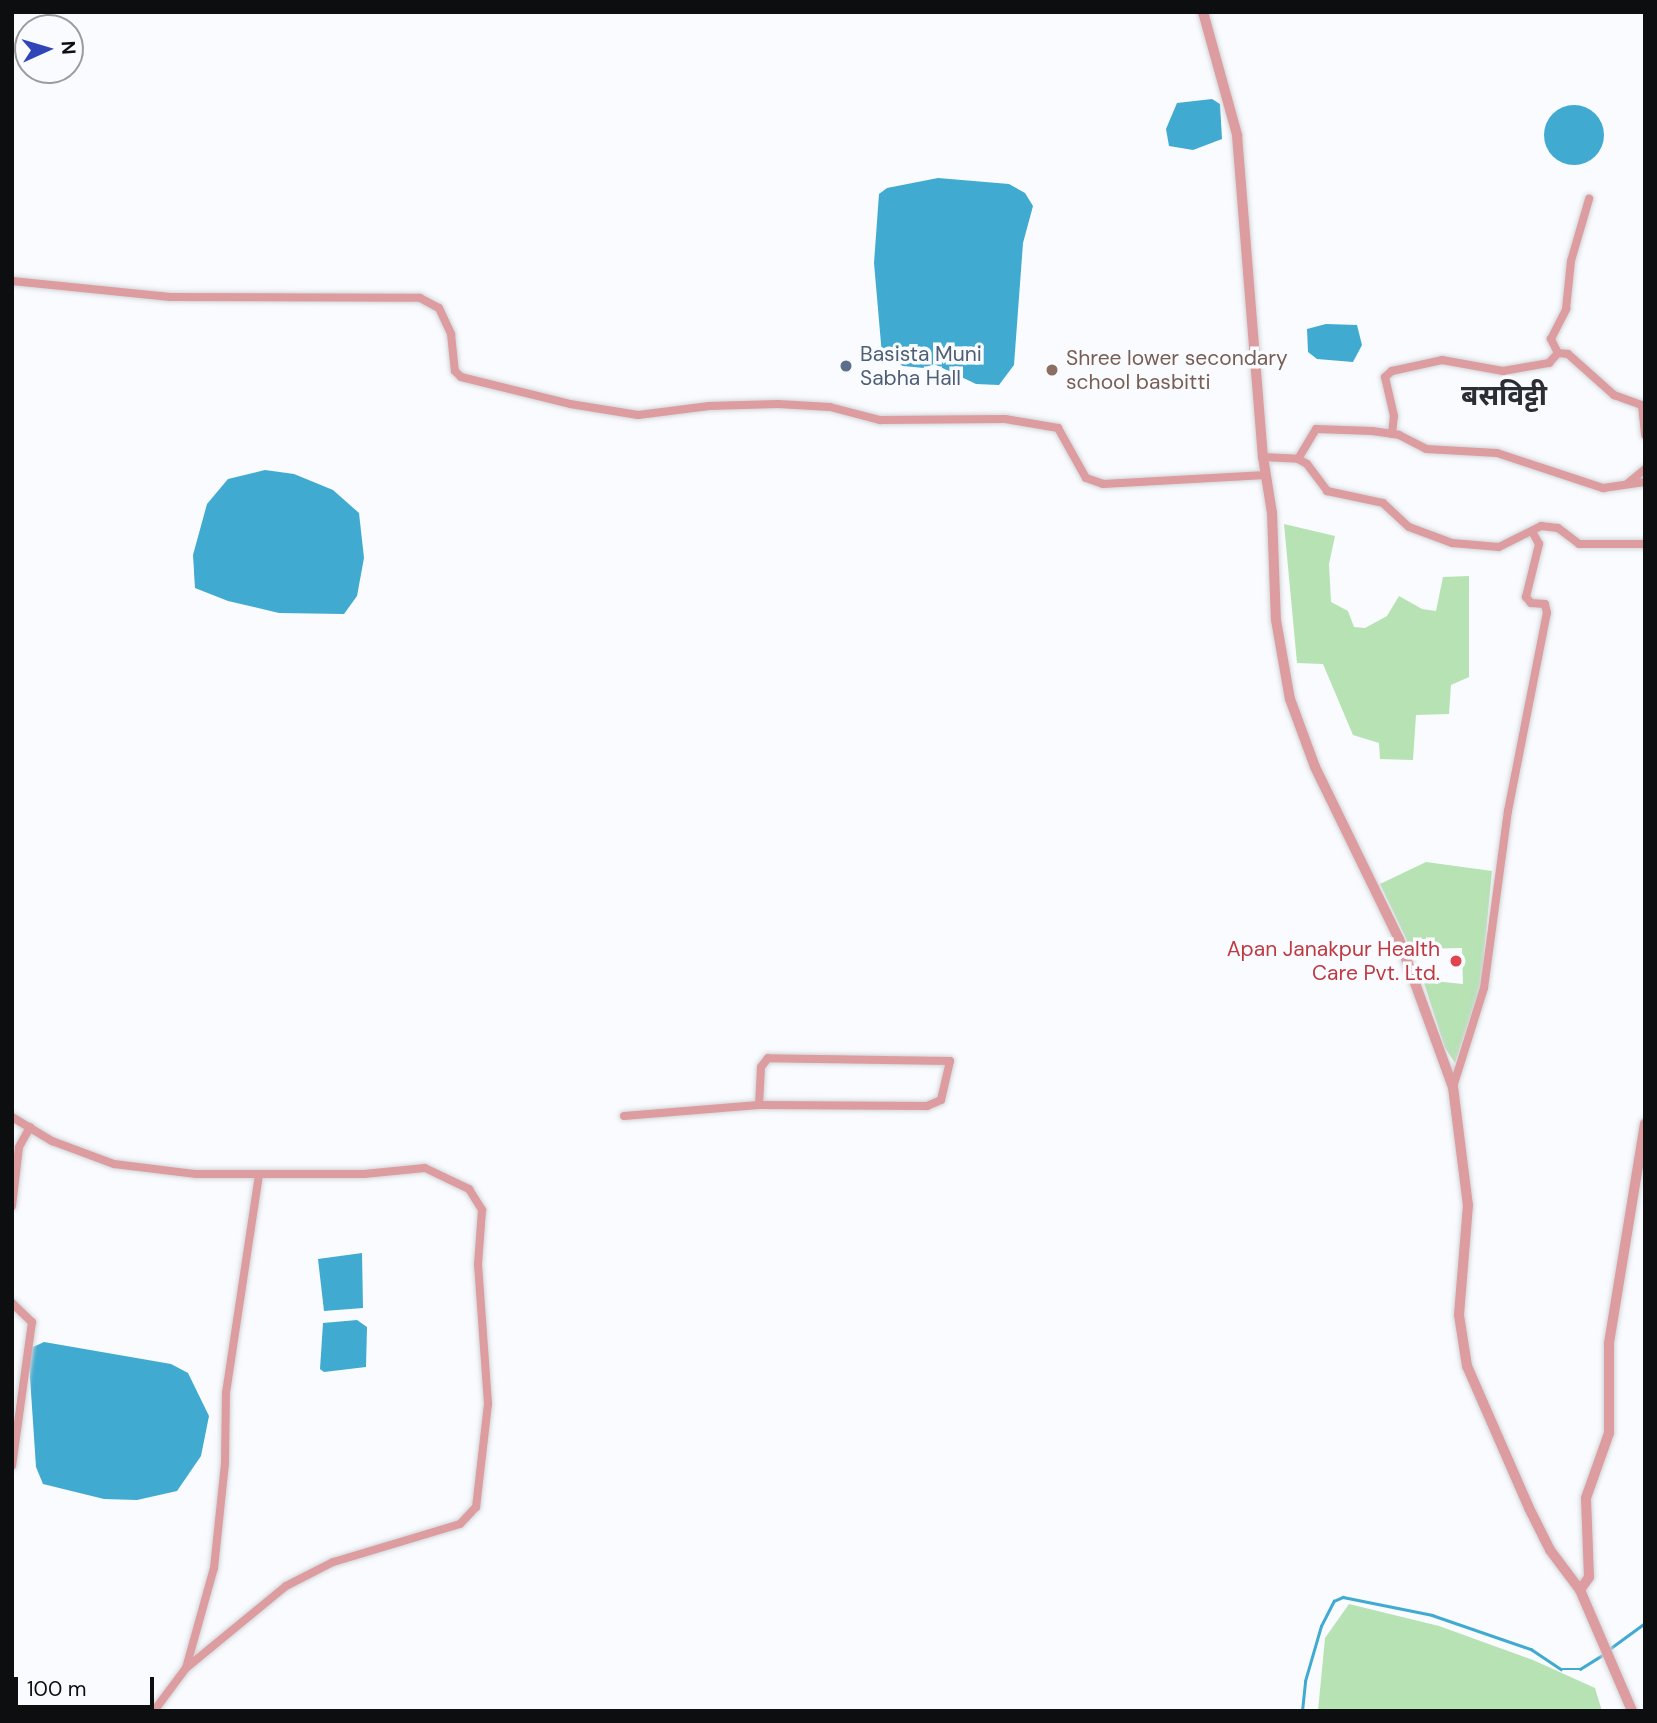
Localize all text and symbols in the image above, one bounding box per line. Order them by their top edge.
north arrow [14,14,84,84]
text: N [55,40,81,55]
place label: Basista Muni Sabha Hall [860,341,982,391]
place label: Shree lower secondary school basbitti [1066,345,1288,395]
marker: Basista Muni Sabha Hall [838,358,854,374]
marker: Shree lower secondary school basbitti [1044,362,1060,378]
district label: बसविट्टी [1461,379,1547,413]
place label: Apan Janakpur Health Care Pvt. Ltd. [1227,936,1440,986]
marker: Apan Janakpur Health Care Pvt. Ltd. [1446,951,1466,971]
scale bar [18,1664,158,1708]
text: 100 m [27,1675,87,1703]

